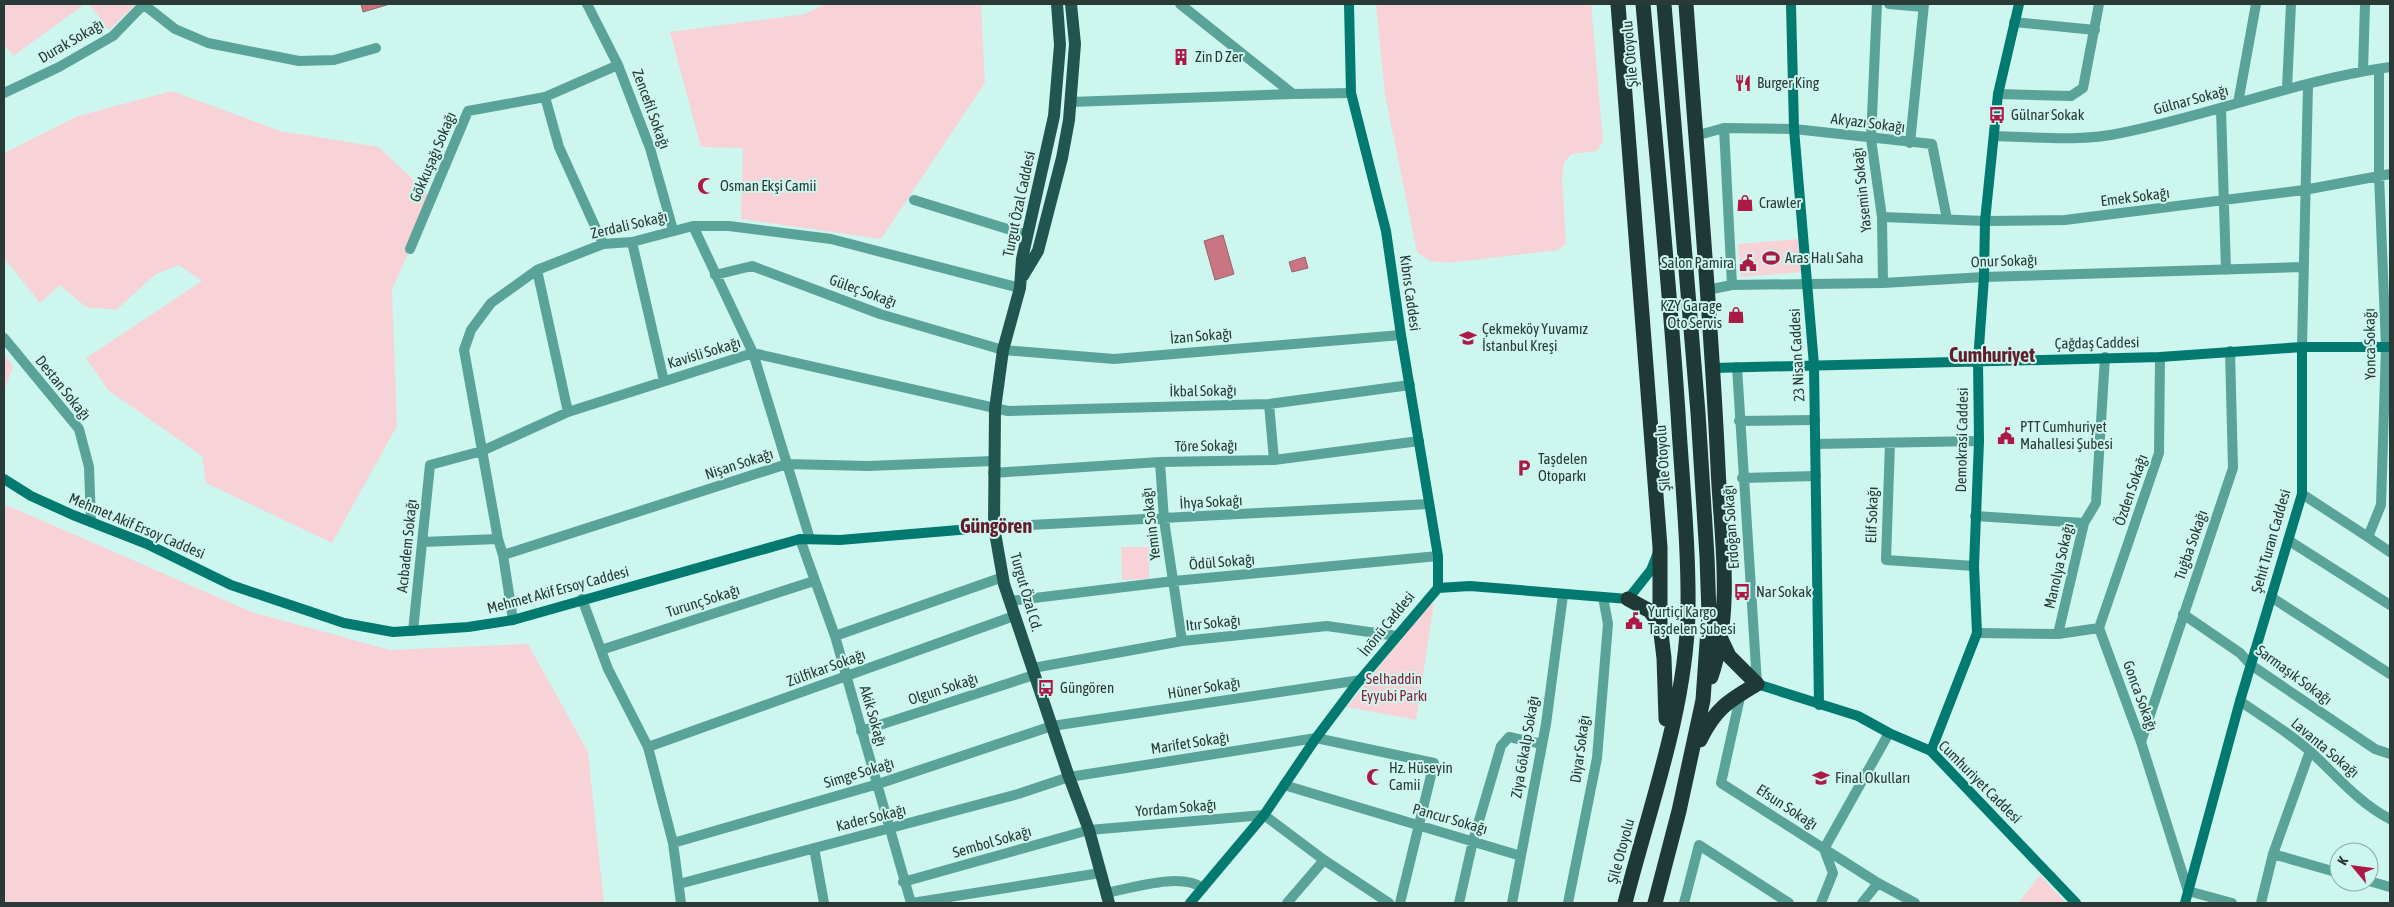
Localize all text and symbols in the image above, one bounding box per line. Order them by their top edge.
street label: Durak Sokağı [35,15,106,66]
street label: Şile Otoyolu [1618,20,1641,88]
building icon: Zin D Zer [1171,47,1191,67]
place label: Zin D Zer [1195,48,1244,65]
street label: Zencefil Sokağı [629,67,674,151]
restaurant icon: Burger King [1733,73,1753,93]
place label: Burger King [1757,74,1820,91]
street label: Gülnar Sokağı [2152,81,2230,118]
bus stop icon: Gülnar Sokak [1987,105,2007,125]
place label: Gülnar Sokak [2011,106,2085,123]
street label: Gökkuşağı Sokağı [406,109,459,205]
street label: Akyazı Sokağı [1830,110,1906,135]
street label: Yasemin Sokağı [1849,147,1874,233]
street label: Turgut Özal Caddesi [999,149,1038,258]
mosque icon: Osman Ekşi Camii [696,176,716,196]
place label: Osman Ekşi Camii [720,177,816,194]
street label: Emek Sokağı [2099,184,2170,209]
shop icon: Crawler [1735,193,1755,213]
place label: Crawler [1759,194,1801,211]
street label: Zerdali Sokağı [589,207,669,242]
sports icon: Aras Halı Saha [1761,248,1781,268]
place label: Aras Halı Saha [1785,249,1864,266]
street label: Onur Sokağı [1970,251,2038,270]
public building icon: Salon Pamira [1738,253,1758,273]
street label: Kıbrıs Caddesi [1397,254,1424,332]
place label: Salon Pamira [1661,254,1734,271]
street label: Güleç Sokağı [827,271,899,311]
place label: KZY Garage Oto Servis [1660,297,1722,331]
shop icon: KZY Garage Oto Servis [1726,305,1746,325]
street label: 23 Nisan Caddesi [1786,308,1807,402]
street label: Yonca Sokağı [2360,308,2379,380]
place label: Çekmeköy Yuvamız İstanbul Kreşi [1482,320,1588,354]
street label: İzan Sokağı [1169,324,1233,347]
school or university icon: Çekmeköy Yuvamız İstanbul Kreşi [1458,328,1478,348]
street label: Kavisli Sokağı [665,333,742,372]
street label: Çağdaş Caddesi [2054,333,2140,352]
district label: Cumhuriyet [1949,343,2035,366]
street label: Destan Sokağı [32,352,95,423]
street label: İkbal Sokağı [1169,381,1237,400]
street label: Demokrasi Caddesi [1952,387,1971,493]
place label: PTT Cumhuriyet Mahallesi Şubesi [2020,418,2113,452]
street label: Şile Otoyolu [1652,424,1673,492]
public building icon: PTT Cumhuriyet Mahallesi Şubesi [1996,426,2016,446]
street label: Töre Sokağı [1174,436,1238,455]
street label: Nişan Sokağı [703,445,775,483]
place label: Taşdelen Otoparkı [1538,450,1588,484]
street label: Özden Sokağı [2110,452,2151,528]
parking icon: Taşdelen Otoparkı [1514,458,1534,478]
street label: Erdoğan Sokağı [1719,484,1742,570]
street label: Elif Sokağı [1862,486,1881,544]
street label: Yemin Sokağı [1138,487,1163,561]
street label: Şehit Turan Caddesi [2248,487,2293,595]
street label: Mehmet Akif Ersoy Caddesi [67,489,208,562]
street label: İhya Sokağı [1179,491,1243,512]
street label: Acıbadem Sokağı [393,498,420,594]
street label: Tuğba Sokağı [2171,508,2210,582]
district label: Güngören [960,514,1032,537]
street label: Manolya Sokağı [2040,522,2077,610]
street label: Ödül Sokağı [1188,550,1256,573]
street label: Turgut Özal Cd. [1007,551,1046,633]
street label: Mehmet Akif Ersoy Caddesi [485,562,631,617]
street label: Turunç Sokağı [664,581,742,620]
bus stop icon: Nar Sokak [1732,582,1752,602]
place label: Nar Sokak [1756,583,1812,600]
street label: İnönü Caddesi [1355,588,1418,659]
place label: Yurtiçi Kargo Taşdelen Şubesi [1648,603,1736,637]
street label: Itır Sokağı [1185,611,1241,634]
public building icon: Yurtiçi Kargo Taşdelen Şubesi [1624,611,1644,631]
street label: Sarmaşık Sokağı [2253,641,2336,708]
street label: Zülfikar Sokağı [784,645,867,690]
street label: Gonca Sokağı [2120,658,2161,733]
street label: Olgun Sokağı [906,669,980,708]
park label: Selhaddin Eyyubi Parkı [1361,670,1427,704]
street label: Hüner Sokağı [1166,673,1241,702]
bus stop icon: Güngören [1036,678,1056,698]
place label: Güngören [1060,679,1114,696]
street label: Akik Sokağı [857,684,890,748]
street label: Ziya Gökalp Sokağı [1507,694,1542,800]
street label: Diyar Sokağı [1566,714,1593,784]
street label: Lavanta Sokağı [2288,714,2363,781]
street label: Marifet Sokağı [1150,728,1230,757]
street label: Cumhuriyet Caddesi [1935,737,2025,827]
street label: Simge Sokağı [822,754,896,791]
place label: Hz. Hüseyin Camii [1389,759,1453,793]
mosque icon: Hz. Hüseyin Camii [1365,767,1385,787]
school or university icon: Final Okulları [1811,768,1831,788]
place label: Final Okulları [1835,769,1910,786]
street label: Efsun Sokağı [1754,781,1821,833]
street label: Yordam Sokağı [1135,796,1217,820]
street label: Pancur Sokağı [1411,800,1490,837]
street label: Kader Sokağı [834,801,908,834]
street label: Şile Otoyolu [1604,817,1637,885]
street label: Sembol Sokağı [951,822,1033,861]
north arrow [2329,842,2379,892]
text: K [2334,854,2351,868]

